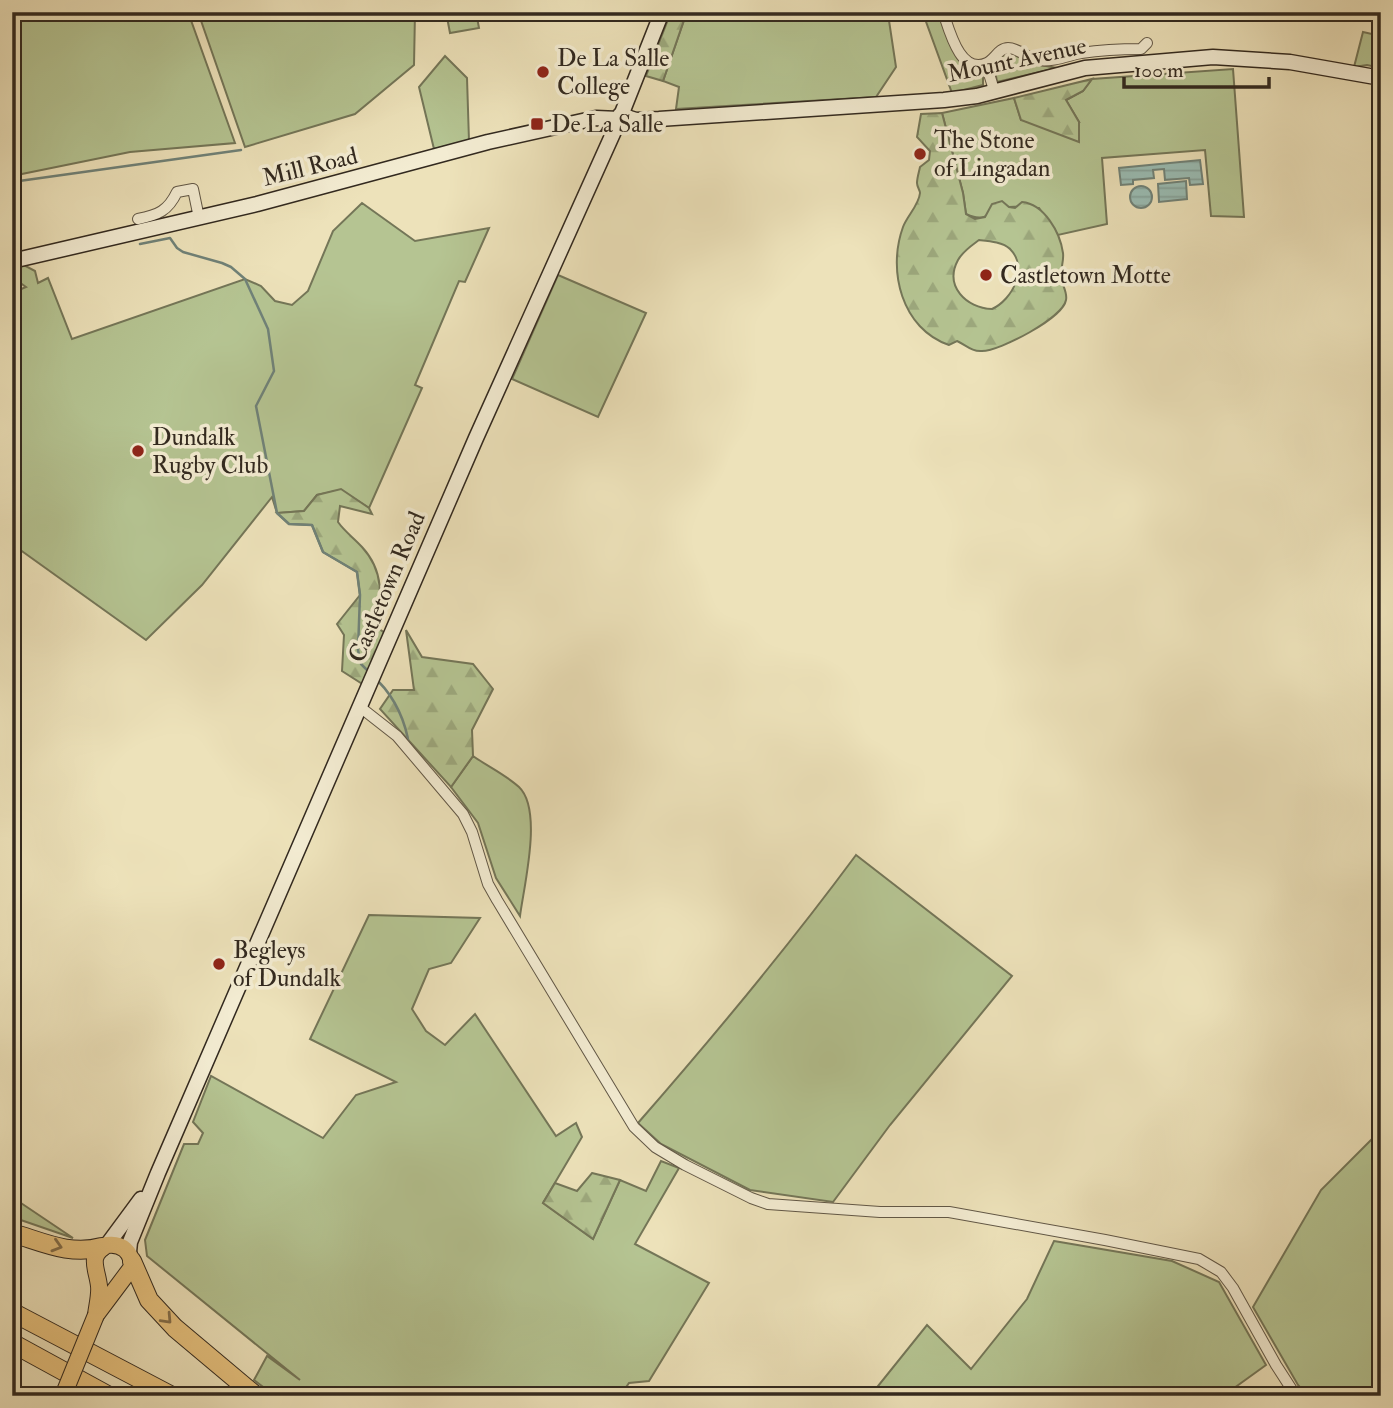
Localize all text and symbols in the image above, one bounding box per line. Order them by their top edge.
street label: Mount Avenue [945,30,1089,90]
place label: De La Salle College [557,43,669,102]
scale bar [1124,46,1269,90]
text: 100 m [1134,57,1184,84]
marker: De La Salle College [535,64,551,80]
place label: De La Salle [551,109,663,140]
marker: De La Salle [529,116,545,132]
place label: The Stone of Lingadan [934,125,1050,184]
street label: Mill Road [259,140,361,194]
marker: The Stone of Lingadan [912,146,928,162]
place label: Castletown Motte [1000,260,1171,291]
marker: Castletown Motte [978,267,994,283]
place label: Dundalk Rugby Club [152,422,268,481]
marker: Dundalk Rugby Club [130,443,146,459]
street label: Castletown Road [341,507,433,667]
place label: Begleys of Dundalk [233,935,341,994]
marker: Begleys of Dundalk [211,956,227,972]
one-way arrow [50,1238,62,1253]
one-way arrow [159,1311,171,1324]

